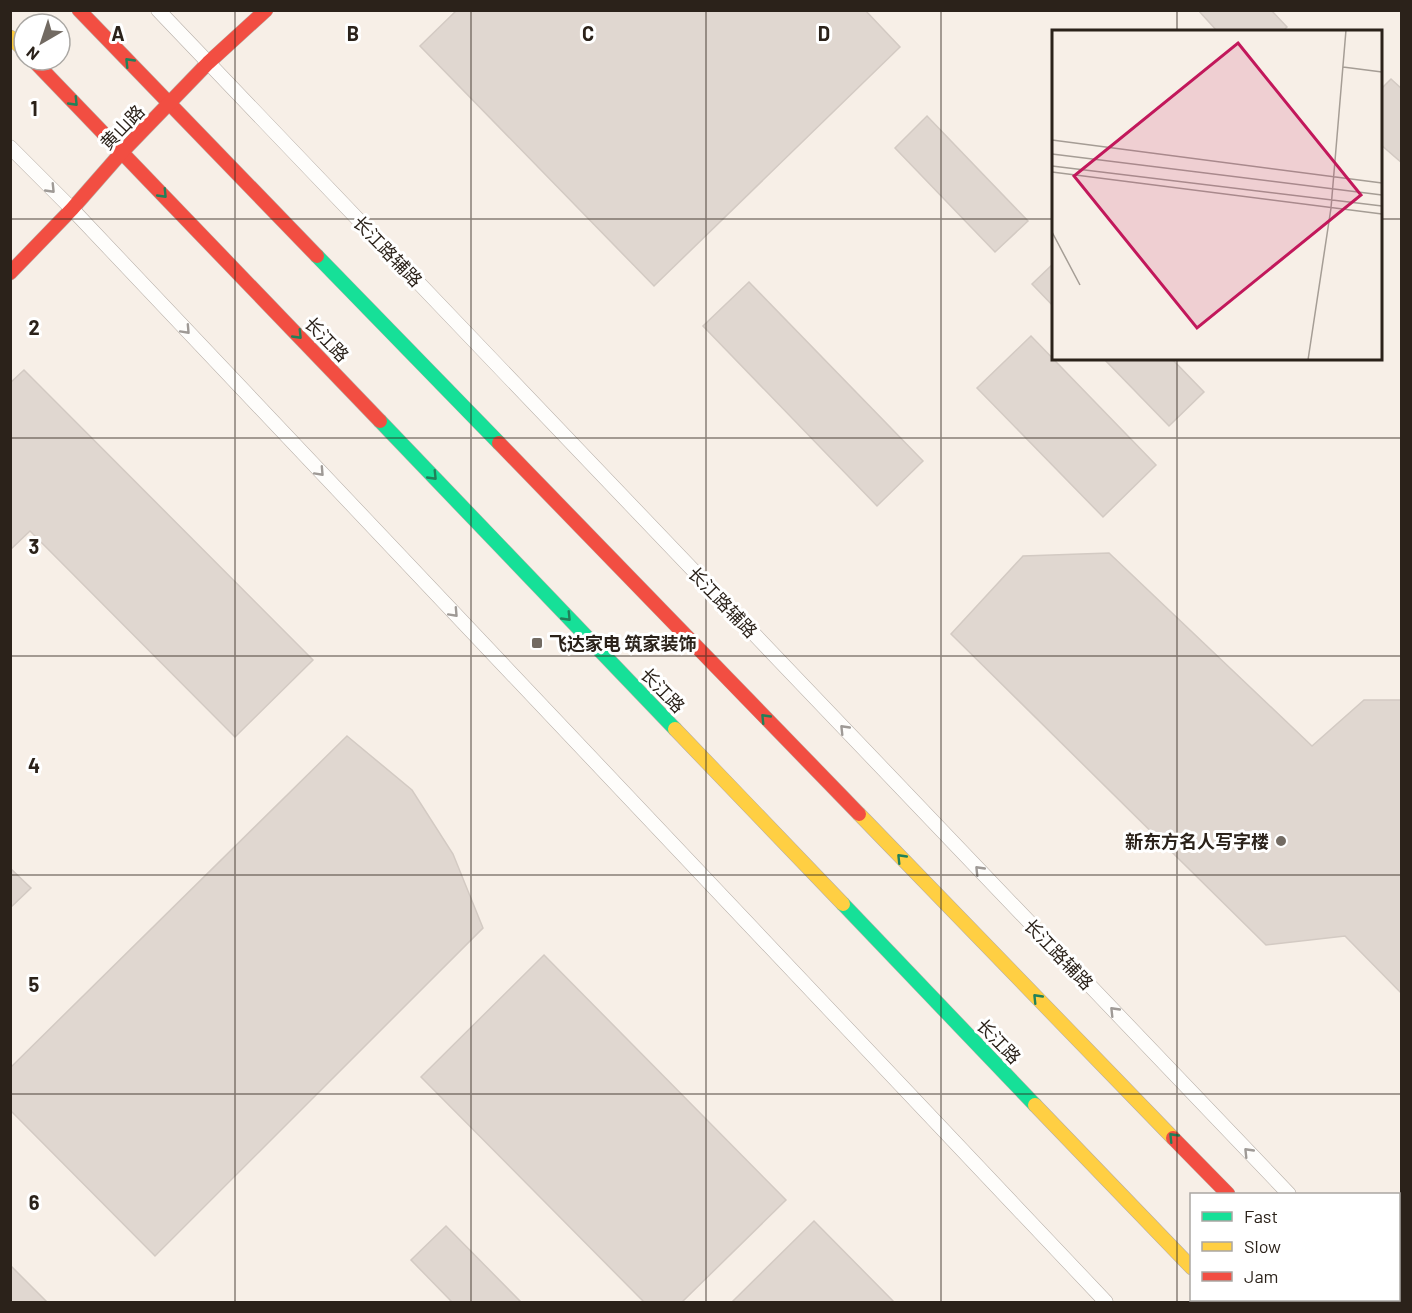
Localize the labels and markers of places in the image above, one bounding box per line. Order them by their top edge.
place label: 飞达家电 筑家装饰 [549,632,697,654]
marker: 飞达家电 筑家装饰 [530,636,544,650]
place label: 新东方名人写字楼 [1125,830,1269,852]
marker: 新东方名人写字楼 [1274,834,1288,848]

